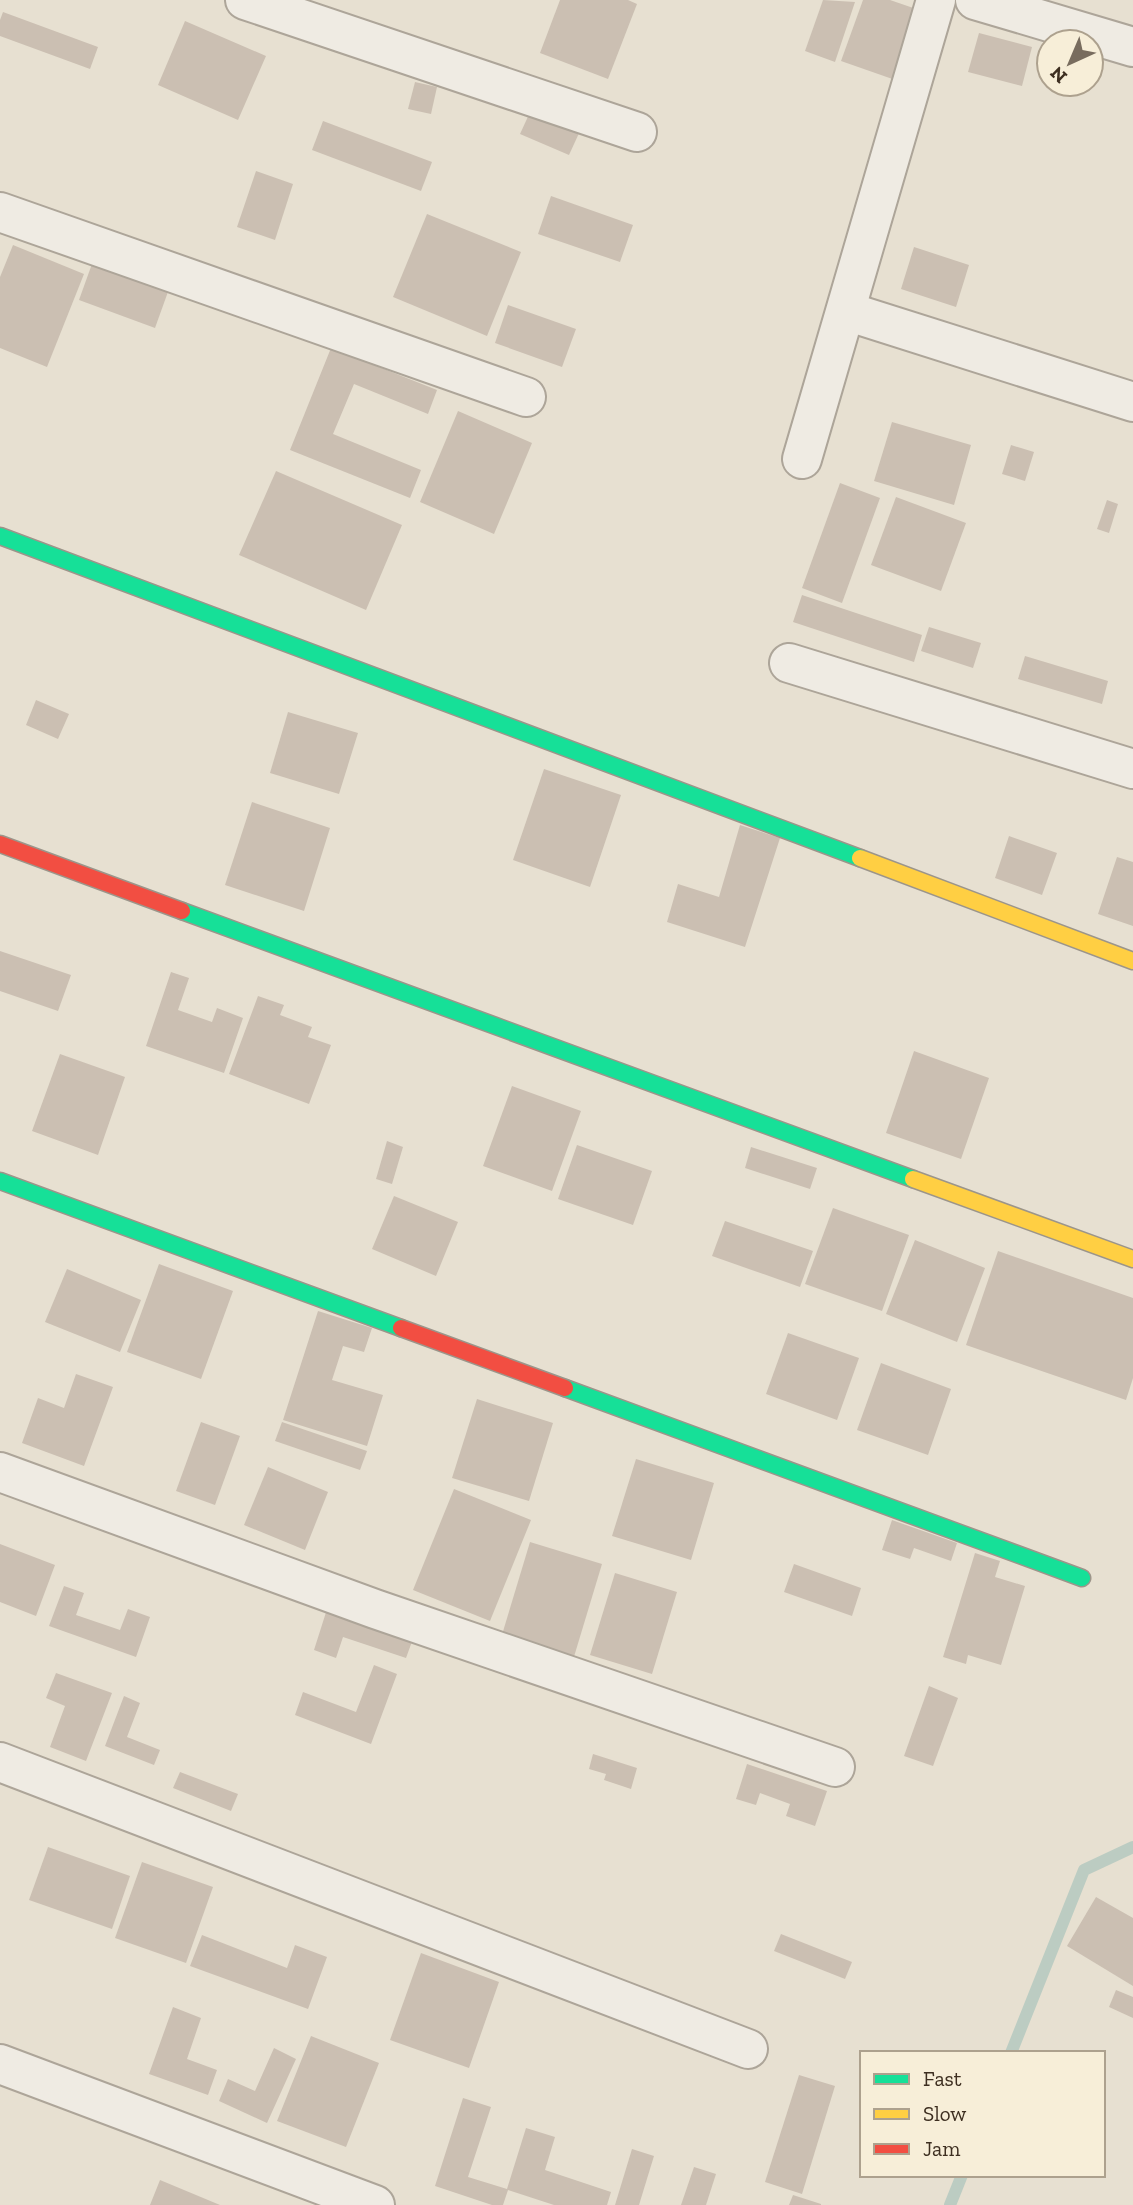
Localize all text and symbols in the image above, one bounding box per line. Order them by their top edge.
north arrow [1035,28,1105,98]
text: N [1045,62,1072,88]
legend [860,2051,1105,2177]
text: Fast [923,2066,962,2091]
text: Slow [923,2101,966,2126]
text: Jam [923,2136,960,2161]

